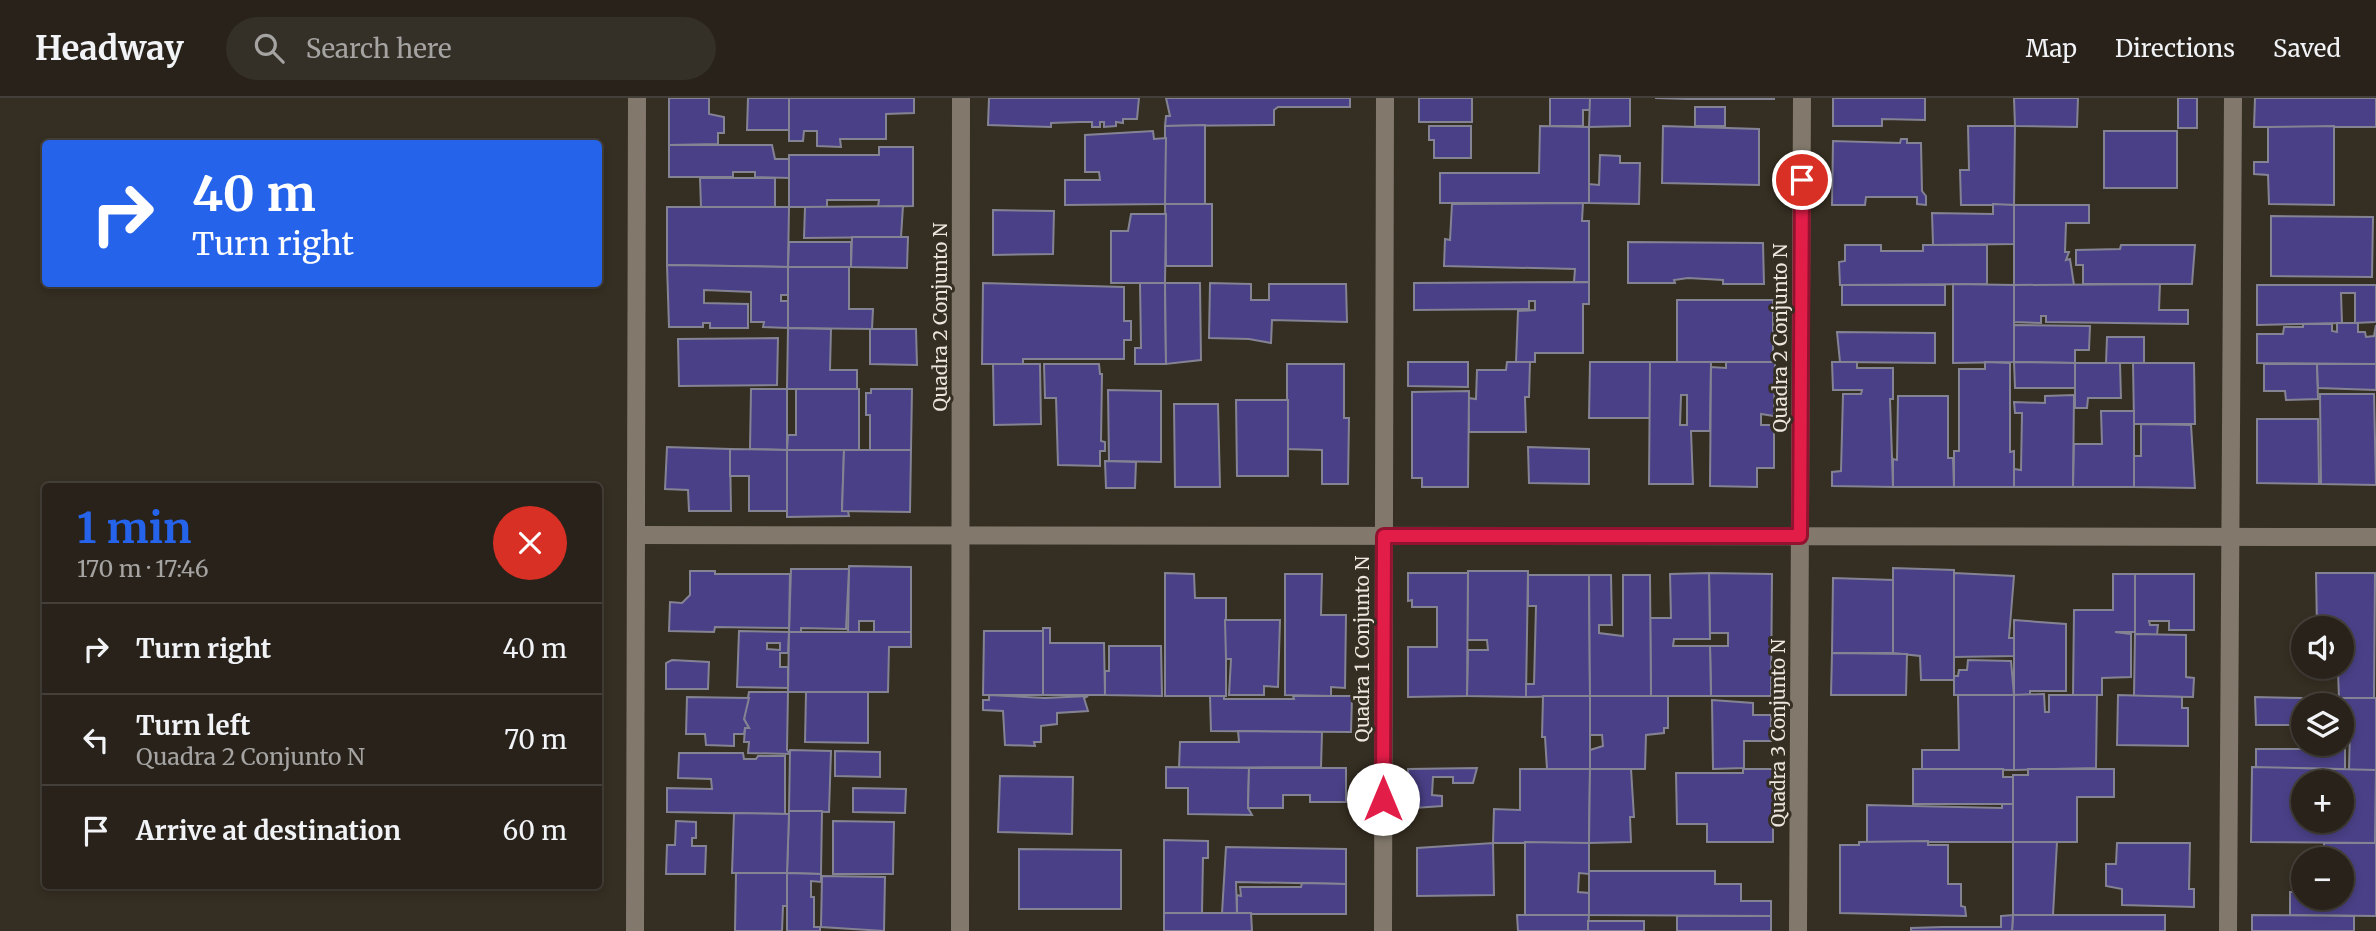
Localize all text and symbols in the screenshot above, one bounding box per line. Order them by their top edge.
search box [226,17,716,80]
text: Headway [35,28,184,69]
icon: search [250,29,288,67]
text: Search here [306,32,452,65]
text: Map [2026,33,2077,64]
text: Directions [2115,33,2235,64]
text: Saved [2273,33,2341,64]
pin [1772,150,1832,210]
icon: arrive [1783,161,1821,199]
text: 40 m [192,163,316,224]
icon: right [77,168,168,259]
street label: Quadra 2 Conjunto N [928,222,952,411]
text: Turn right [192,224,354,264]
street label: Quadra 2 Conjunto N [1768,243,1792,432]
text: 1 min [77,502,191,554]
button: close [493,506,567,580]
text: 170 m · 17:46 [77,554,209,583]
street label: Quadra 1 Conjunto N [1350,556,1374,742]
map controls [2291,616,2354,910]
button: sound [2291,616,2354,679]
icon: right [77,630,115,668]
text: Turn right [136,632,271,665]
text: 40 m [503,632,567,665]
street label: Quadra 3 Conjunto N [1766,638,1790,827]
button: layers [2291,693,2354,756]
text: Turn left [136,709,250,742]
icon: left [77,721,115,759]
text: 70 m [504,723,567,756]
text: Quadra 2 Conjunto N [136,742,365,771]
position arrow [1346,762,1420,836]
button: + [2291,770,2354,833]
icon: arrive [77,812,115,850]
text: Arrive at destination [136,814,401,847]
text: 60 m [503,814,567,847]
button: − [2291,847,2354,910]

